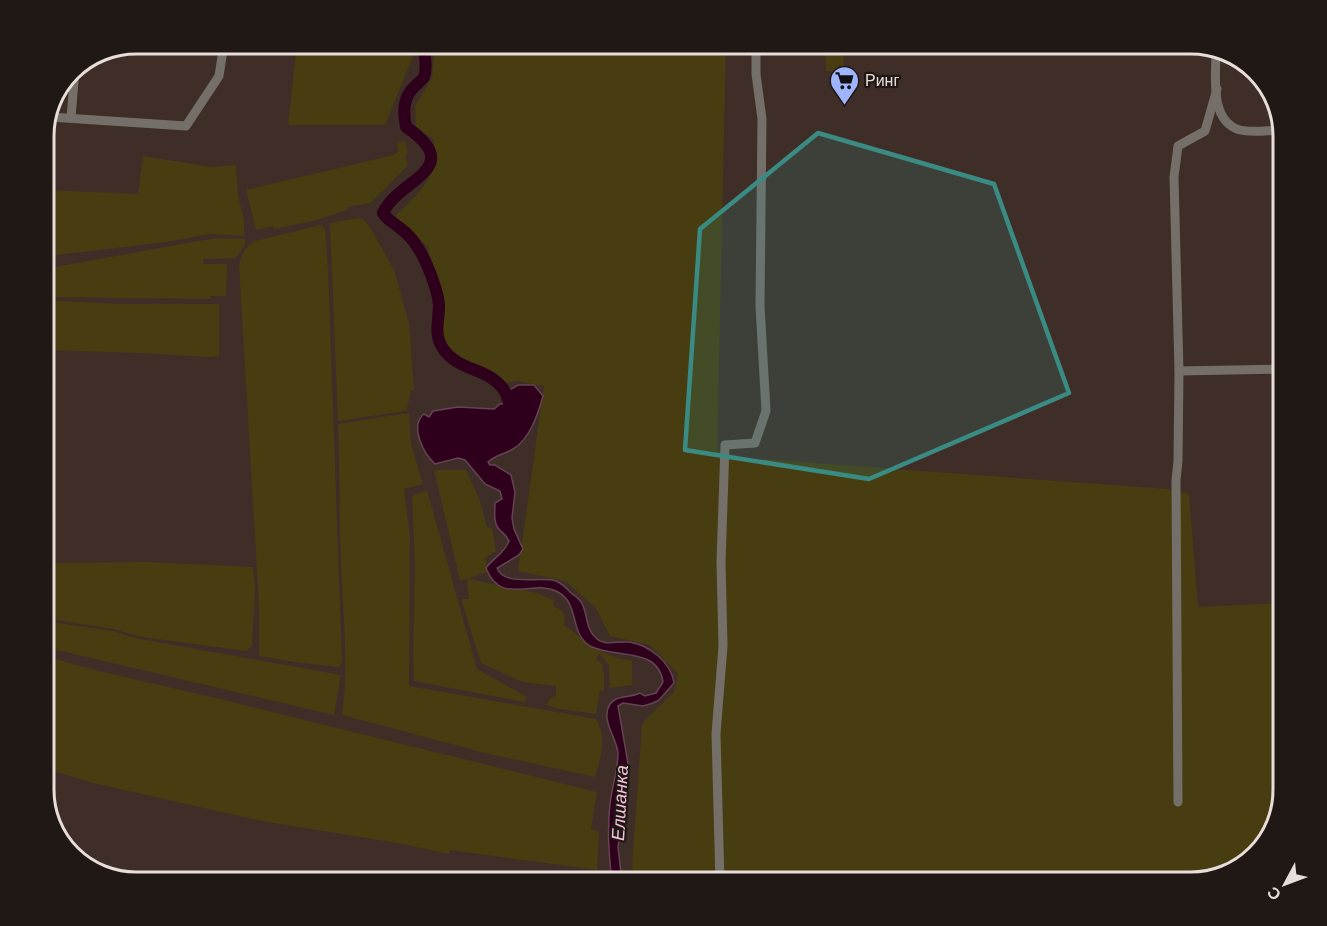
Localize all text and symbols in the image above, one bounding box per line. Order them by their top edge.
supermarket icon: Ринг [828,64,860,106]
place label: Ринг [865,72,899,89]
water label: Елшанка [608,765,632,841]
north arrow [1255,854,1315,914]
text: С [1264,883,1284,903]

